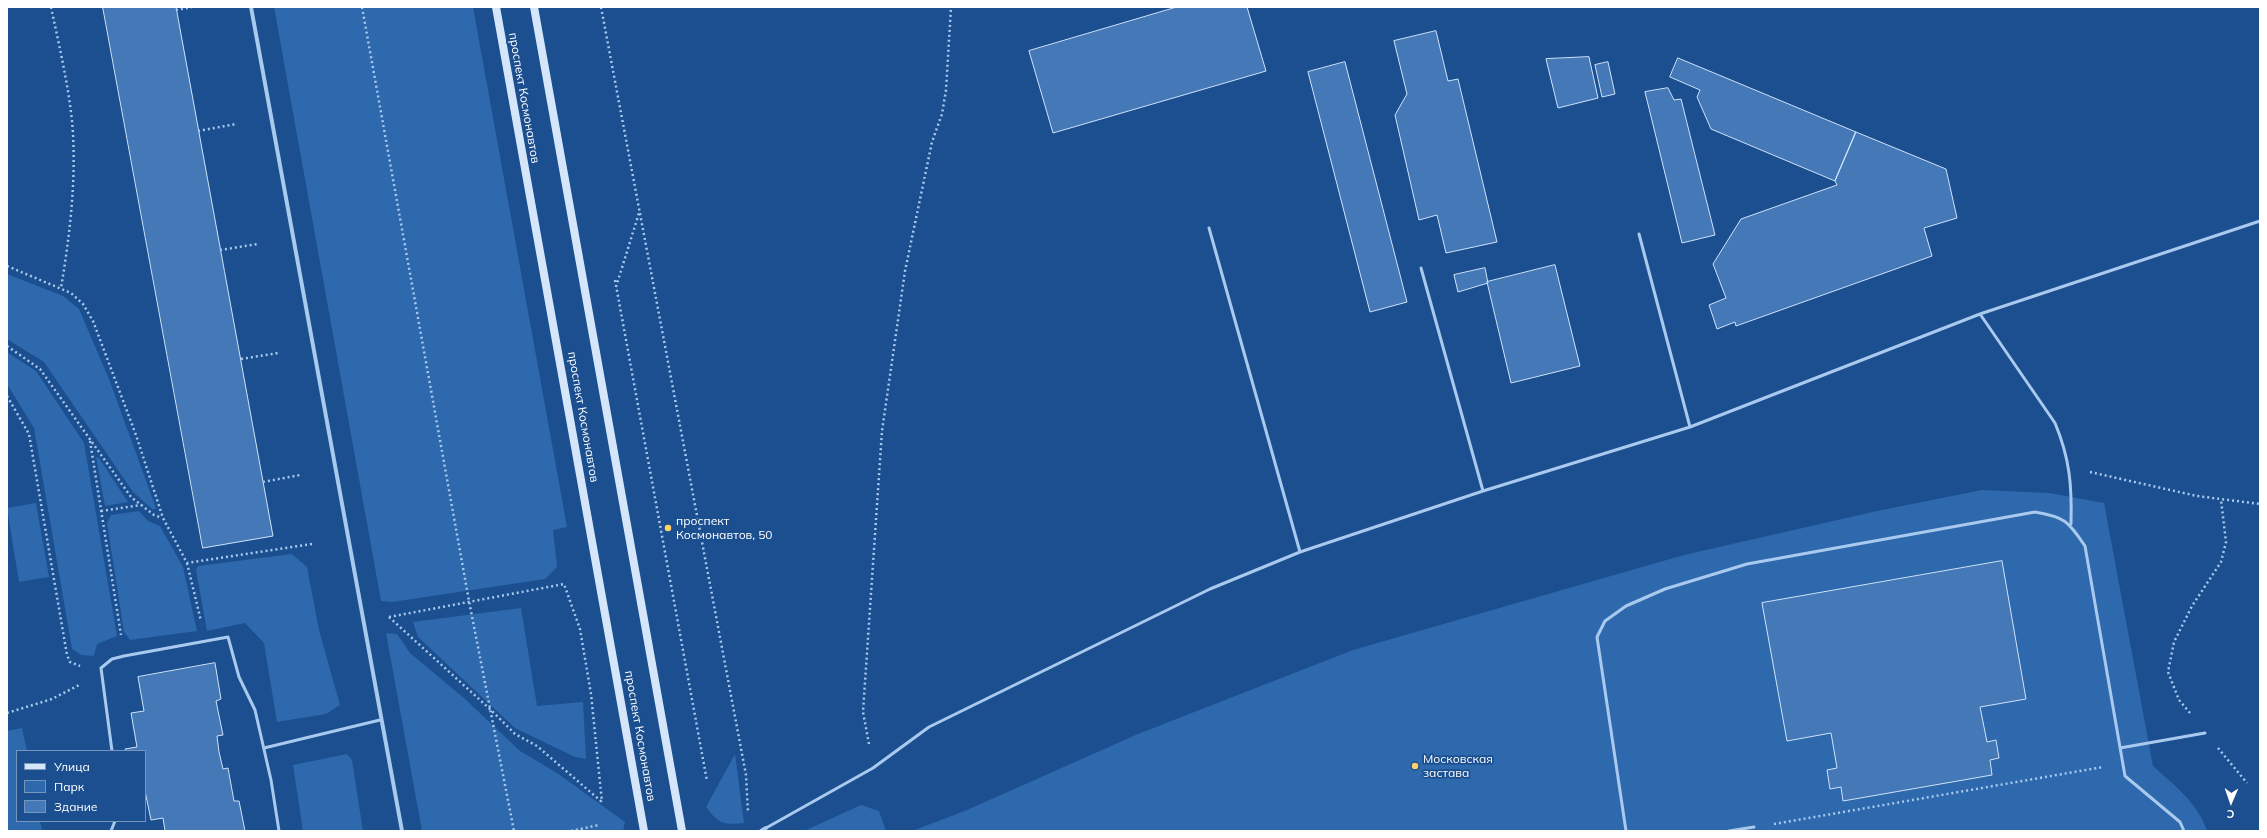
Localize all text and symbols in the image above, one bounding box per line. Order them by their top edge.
street label: проспект Космонавтов [505,31,543,165]
street label: проспект Космонавтов [564,350,602,484]
place label: проспект Космонавтов, 50 [676,514,773,542]
marker: проспект Космонавтов, 50 [663,523,673,533]
street label: проспект Космонавтов [621,669,659,803]
legend [16,750,146,822]
place label: Московская застава [1423,752,1493,780]
text: Улица [54,759,90,774]
marker: Московская застава [1410,761,1420,771]
text: Парк [54,779,84,794]
north arrow [2211,782,2251,822]
text: Здание [54,799,97,814]
text: С [2227,807,2235,821]

